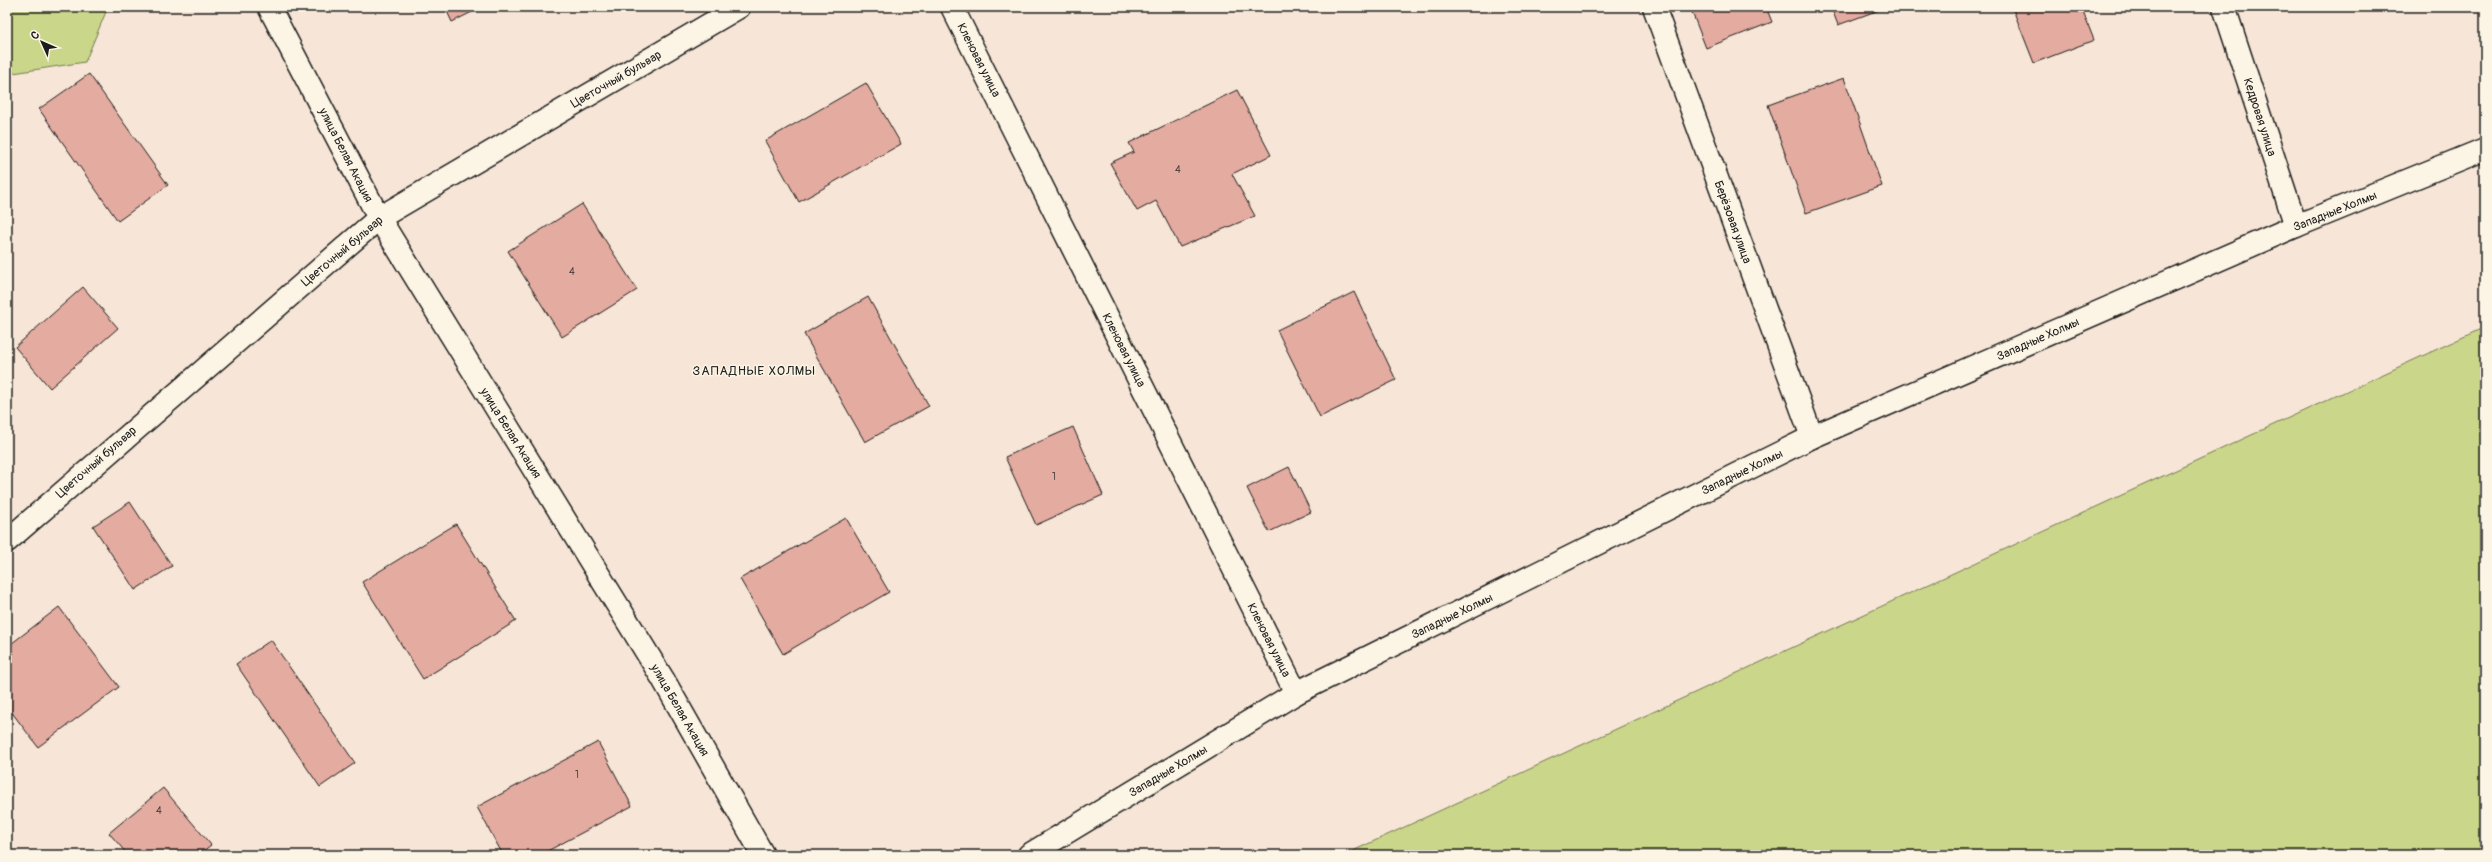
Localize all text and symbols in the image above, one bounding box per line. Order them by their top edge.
street label: Кленовая улица [953,21,1004,100]
north arrow [22,22,62,62]
text: С [28,28,42,42]
street label: Цветочный бульвар [568,47,664,111]
street label: Кедровая улица [2240,76,2279,159]
street label: улица Белая Акация [315,105,376,205]
house number: 4 [1175,164,1181,176]
street label: Берёзовая улица [1711,179,1755,266]
street label: Западные Холмы [2291,188,2379,235]
street label: Цветочный бульвар [298,213,386,290]
house number: 4 [569,266,575,278]
street label: Кленовая улица [1098,311,1149,390]
street label: Западные Холмы [1995,314,2082,364]
district label: ЗАПАДНЫЕ ХОЛМЫ [692,363,816,379]
street label: улица Белая Акация [476,384,545,482]
street label: Цветочный бульвар [53,423,140,501]
street label: Западные Холмы [1699,446,1786,499]
house number: 1 [1052,471,1056,483]
street label: Западные Холмы [1409,590,1496,643]
street label: Кленовая улица [1243,601,1294,680]
street label: улица Белая Акация [647,661,712,759]
street label: Западные Холмы [1126,742,1210,801]
house number: 1 [575,769,579,781]
house number: 4 [156,805,162,817]

